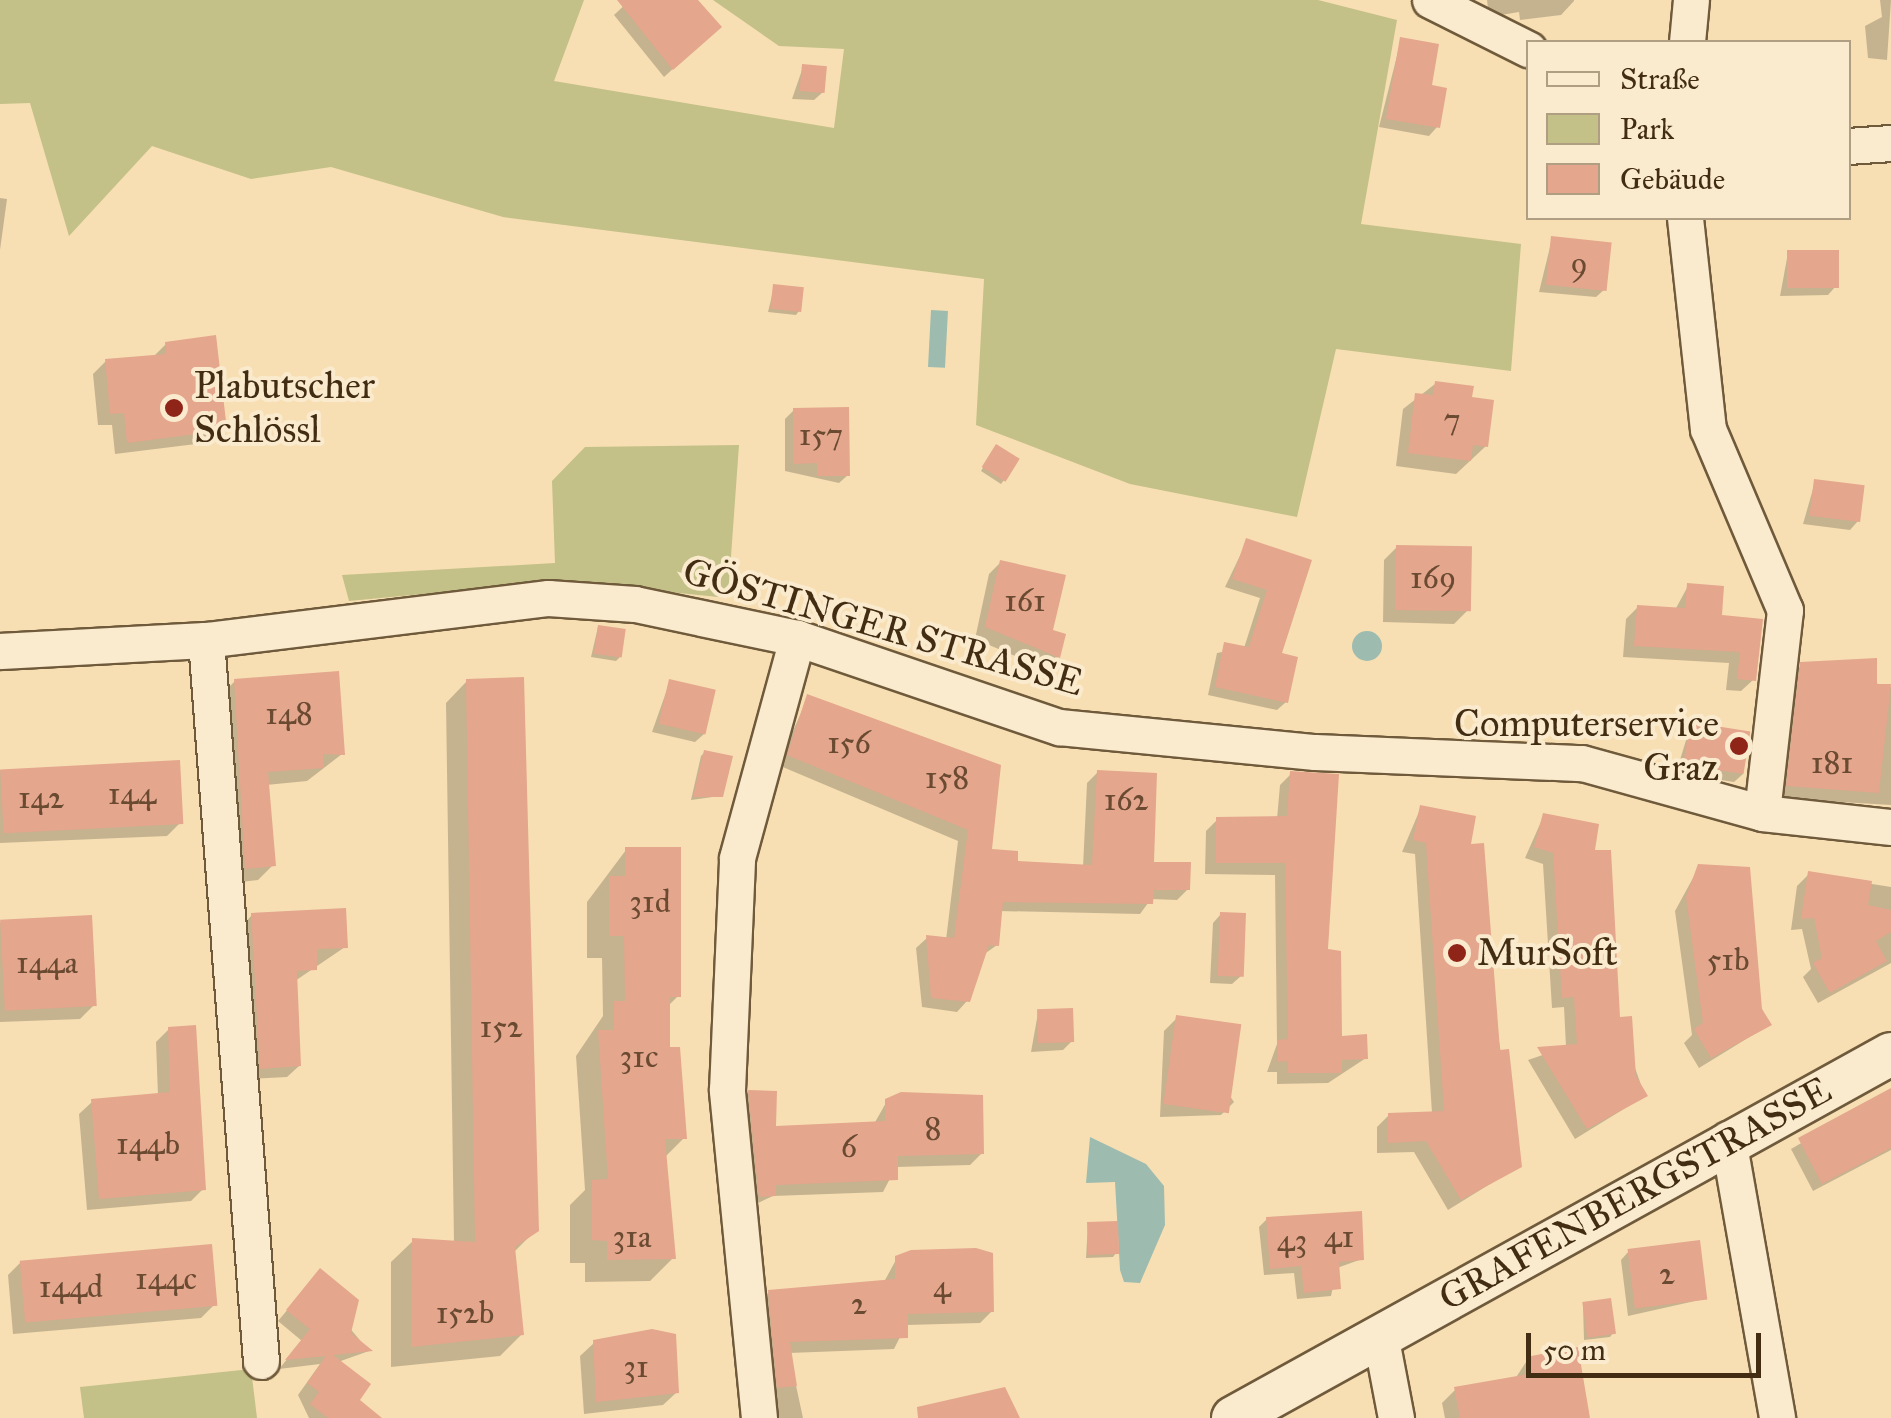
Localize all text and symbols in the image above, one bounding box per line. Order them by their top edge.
legend [1526,40,1851,220]
text: Straße [1620,61,1700,97]
text: Park [1620,111,1674,147]
text: Gebäude [1620,161,1725,197]
house number: 9 [1570,245,1588,283]
place label: Plabutscher Schlössl [194,363,375,452]
marker: Plabutscher Schlössl [163,397,185,419]
house number: 7 [1443,401,1461,439]
house number: 157 [799,416,843,454]
street label: GÖSTINGER STRASSE [678,548,1088,706]
house number: 169 [1410,559,1456,597]
house number: 161 [1004,582,1046,620]
house number: 148 [265,695,313,733]
place label: Computerservice Graz [1454,701,1719,791]
house number: 156 [827,724,871,762]
marker: Computerservice Graz [1728,735,1750,757]
house number: 181 [1811,744,1853,782]
house number: 158 [925,759,969,797]
house number: 144 [108,775,156,813]
house number: 142 [18,779,64,817]
house number: 162 [1104,781,1148,819]
house number: 31d [629,883,671,921]
place label: MurSoft [1477,930,1618,976]
house number: 51b [1706,941,1750,979]
marker: MurSoft [1446,942,1468,964]
house number: 144a [16,944,78,982]
house number: 152 [479,1008,523,1046]
house number: 31c [620,1038,658,1076]
street label: GRAFENBERGSTRASSE [1431,1067,1839,1321]
house number: 8 [924,1110,942,1148]
house number: 144b [116,1125,180,1163]
house number: 6 [841,1128,857,1166]
house number: 31a [613,1218,651,1256]
house number: 41 [1324,1218,1354,1256]
house number: 43 [1277,1222,1307,1260]
house number: 2 [1659,1255,1675,1293]
house number: 144c [135,1260,197,1298]
house number: 144d [39,1268,103,1306]
house number: 4 [933,1268,951,1306]
house number: 2 [851,1285,867,1323]
house number: 152b [436,1294,494,1332]
scale bar [1531,1313,1766,1375]
text: 50 m [1543,1332,1606,1368]
house number: 31 [623,1348,649,1386]

